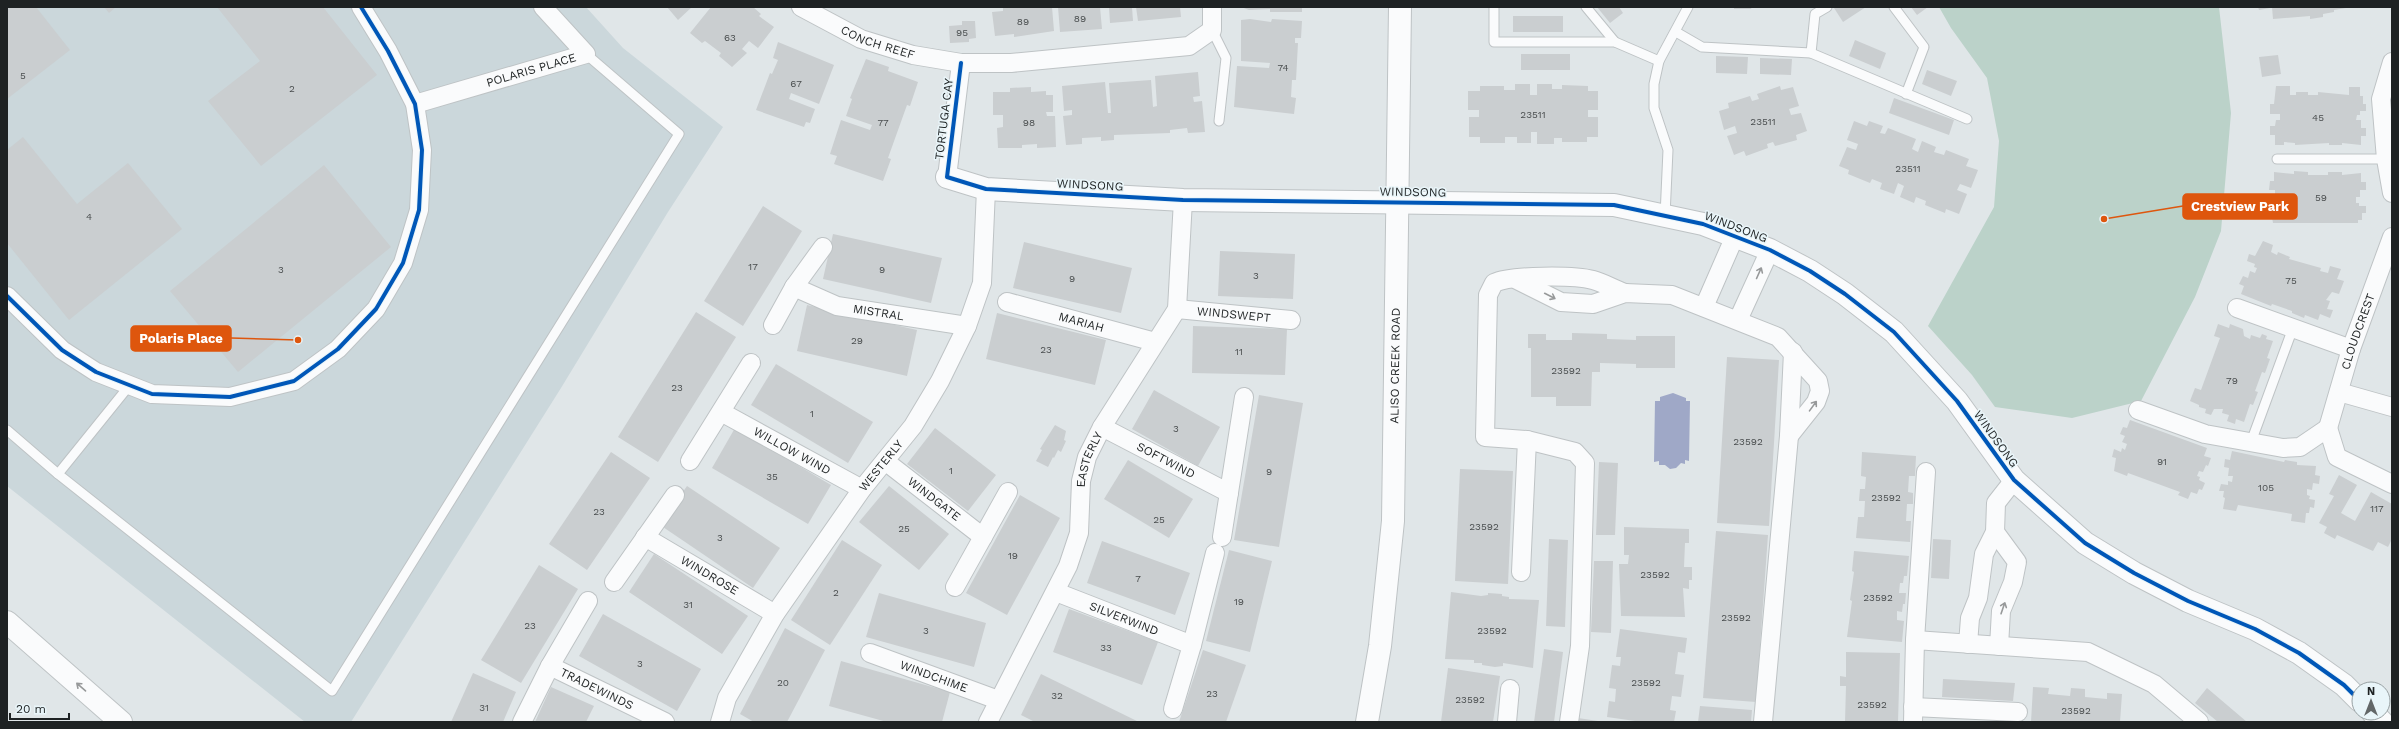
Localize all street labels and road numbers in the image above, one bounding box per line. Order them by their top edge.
street label: CONCH REEF [838,23,916,62]
street label: POLARIS PLACE [485,50,578,90]
street label: TORTUGA CAY [932,77,956,161]
street label: WINDSONG [1056,176,1124,194]
street label: WINDSONG [1380,184,1446,200]
street label: WINDSONG [1702,209,1770,245]
street label: CLOUDCREST [2338,292,2378,371]
street label: MISTRAL [852,302,905,323]
street label: WINDSWEPT [1196,304,1271,325]
street label: ALISO CREEK ROAD [1387,308,1403,424]
street label: MARIAH [1057,309,1106,335]
street label: WINDSONG [1971,408,2021,470]
street label: WILLOW WIND [751,424,833,478]
street label: EASTERLY [1074,429,1106,488]
street label: WESTERLY [856,437,906,494]
street label: SOFTWIND [1134,439,1197,481]
street label: WINDGATE [905,474,963,524]
street label: WINDROSE [678,553,741,598]
street label: SILVERWIND [1087,599,1161,638]
street label: WINDCHIME [898,658,970,695]
street label: TRADEWINDS [558,665,636,713]

